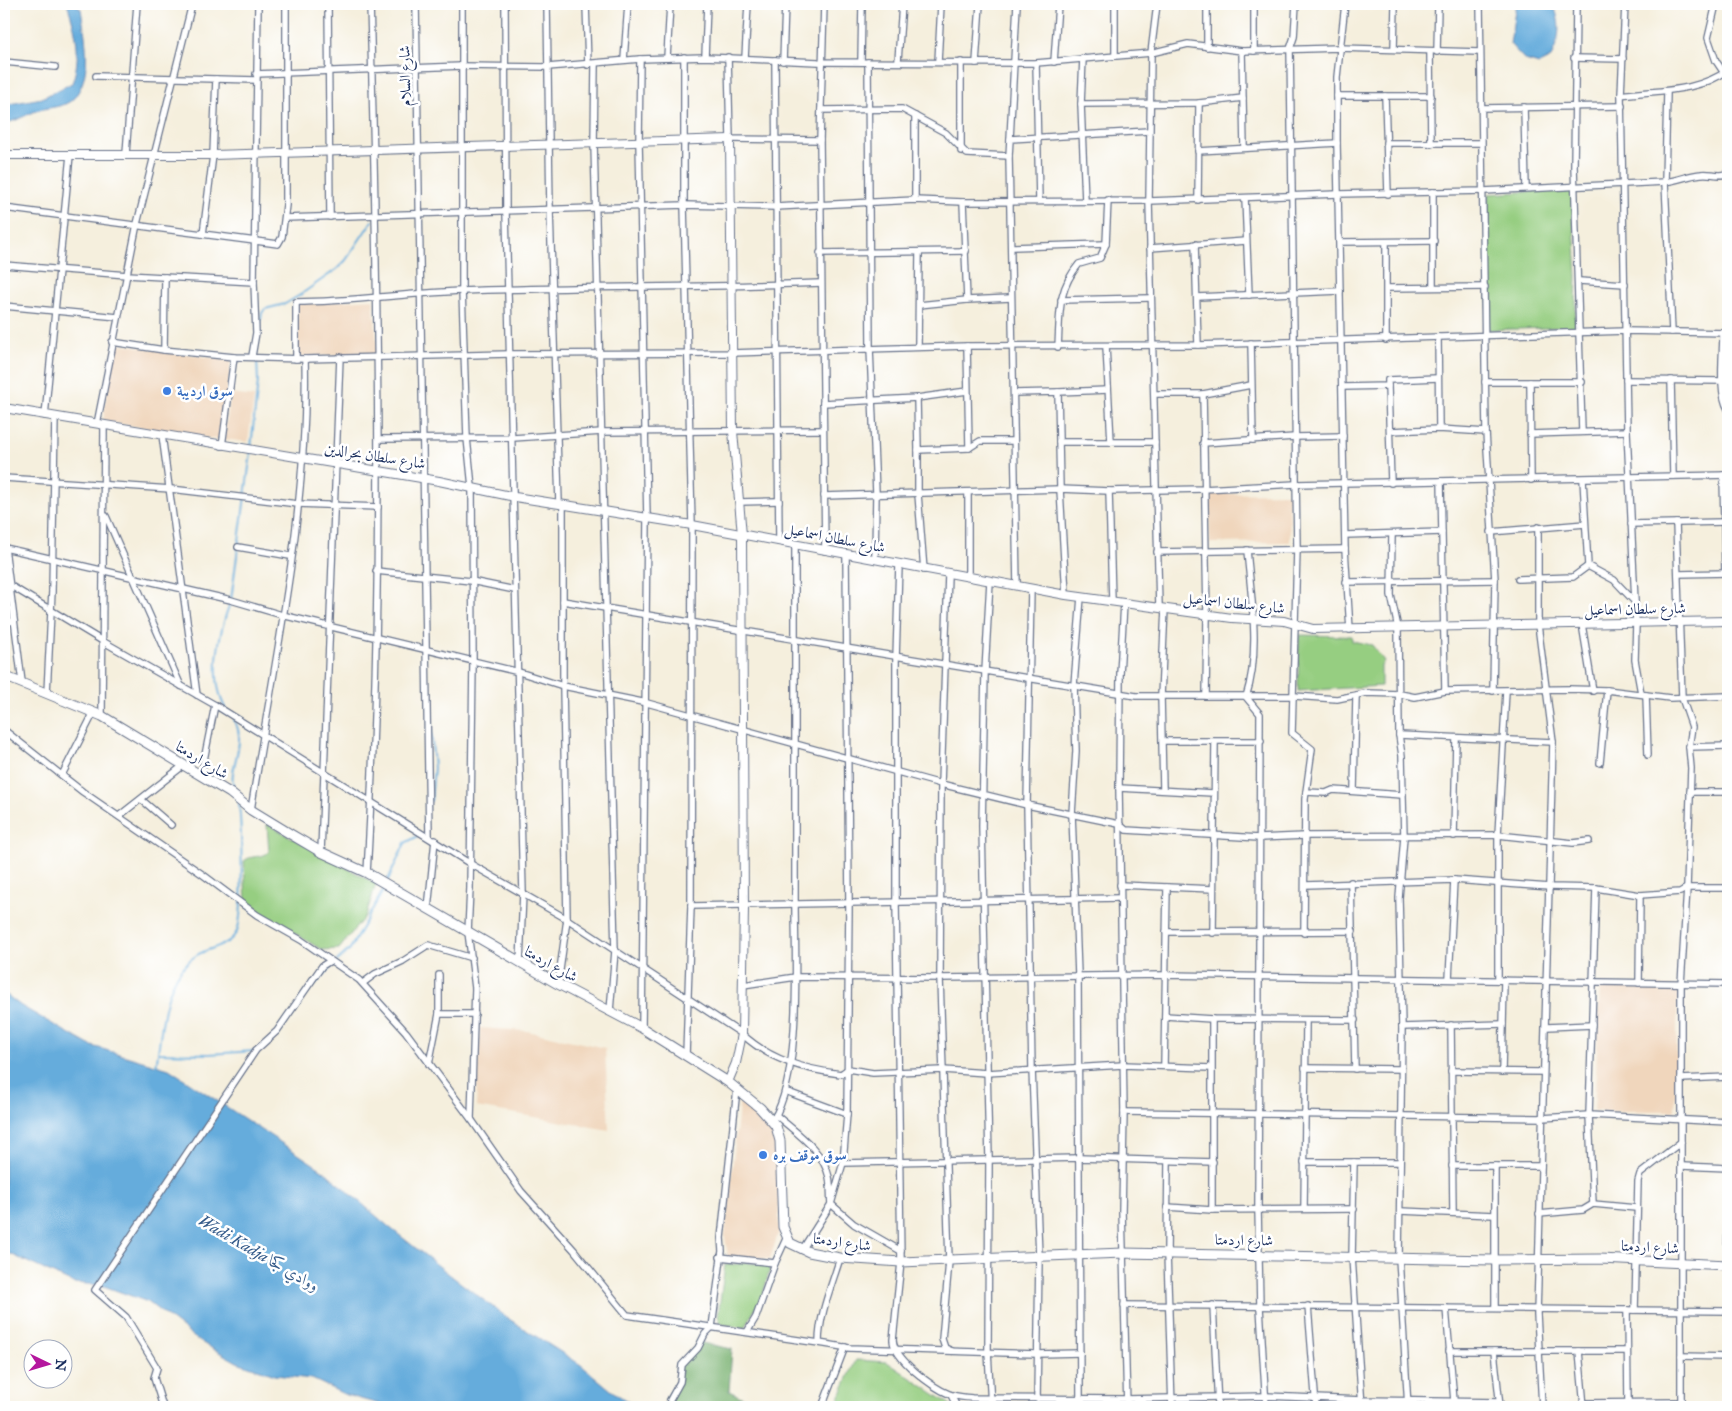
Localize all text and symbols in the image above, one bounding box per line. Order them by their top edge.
street label: شارع السلام [395,45,419,107]
place label: سوق ارديبة [177,382,233,401]
marker: سوق ارديبة [161,385,173,397]
street label: شارع سلطان بحرالدين [322,439,427,477]
street label: شارع سلطان اسماعيل [783,519,887,560]
street label: شارع سلطان اسماعيل [1182,589,1286,621]
street label: شارع سلطان اسماعيل [1584,599,1686,623]
street label: شارع اردمتا [170,737,232,786]
street label: شارع اردمتا [519,942,581,989]
place label: سوق موقف بره [773,1146,847,1164]
marker: سوق موقف بره [757,1149,769,1161]
water label: Wadi Kadja ووادي كجا [194,1211,323,1298]
street label: شارع اردمتا [811,1229,872,1259]
street label: شارع اردمتا [1215,1230,1273,1254]
street label: شارع اردمتا [1620,1236,1680,1262]
north arrow [22,1338,72,1388]
text: N [51,1358,69,1372]

